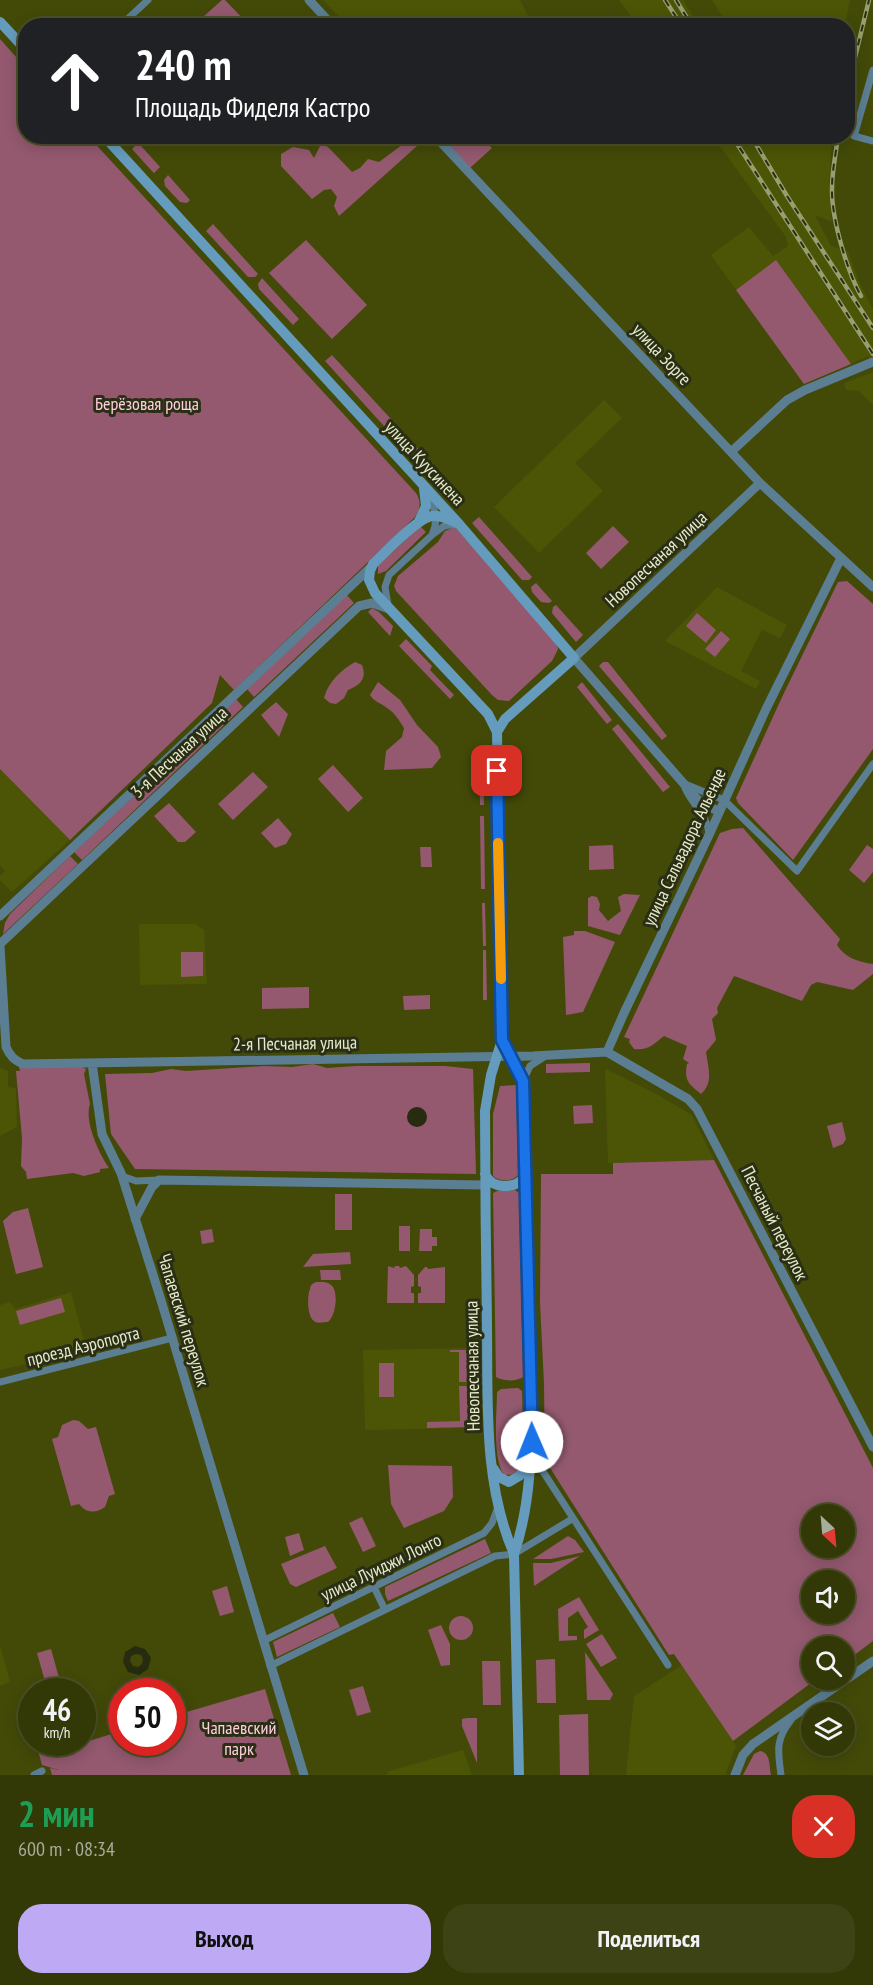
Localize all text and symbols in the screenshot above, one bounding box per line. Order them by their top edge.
text: 240 m [135,37,232,92]
icon: ahead [36,42,114,120]
text: Площадь Фиделя Кастро [135,90,370,124]
street label: улица Зорге [627,318,697,390]
park label: Берёзовая роща [95,392,199,415]
street label: улица Куусинена [380,416,470,510]
street label: Новопесчаная улица [600,506,712,612]
street label: 3-я Песчаная улица [126,701,232,803]
pin [471,745,522,796]
icon: arrive [480,754,513,787]
street label: улица Сальвадора Альенде [637,764,731,930]
street label: 2-я Песчаная улица [233,1030,357,1056]
street label: Песчаный переулок [736,1162,814,1284]
street label: Чапаевский переулок [153,1251,215,1389]
street label: Новопесчаная улица [459,1300,485,1432]
street label: проезд Аэропорта [24,1321,142,1371]
position arrow [500,1410,564,1474]
north arrow [801,1504,855,1558]
map controls [801,1504,855,1756]
street label: улица Луиджи Лонго [317,1528,445,1606]
button: sound [801,1570,855,1624]
button: search [801,1636,855,1690]
speed limit sign: 50 [108,1678,186,1756]
text: 46 [43,1690,71,1729]
button: layers [801,1702,855,1756]
park label: Чапаевский парк [202,1716,276,1760]
text: km/h [44,1723,70,1742]
text: 2 мин [18,1790,95,1837]
button: close [792,1795,855,1858]
text: 600 m · 08:34 [18,1836,115,1862]
button: Выход [18,1904,431,1973]
button: Поделиться [443,1904,855,1973]

